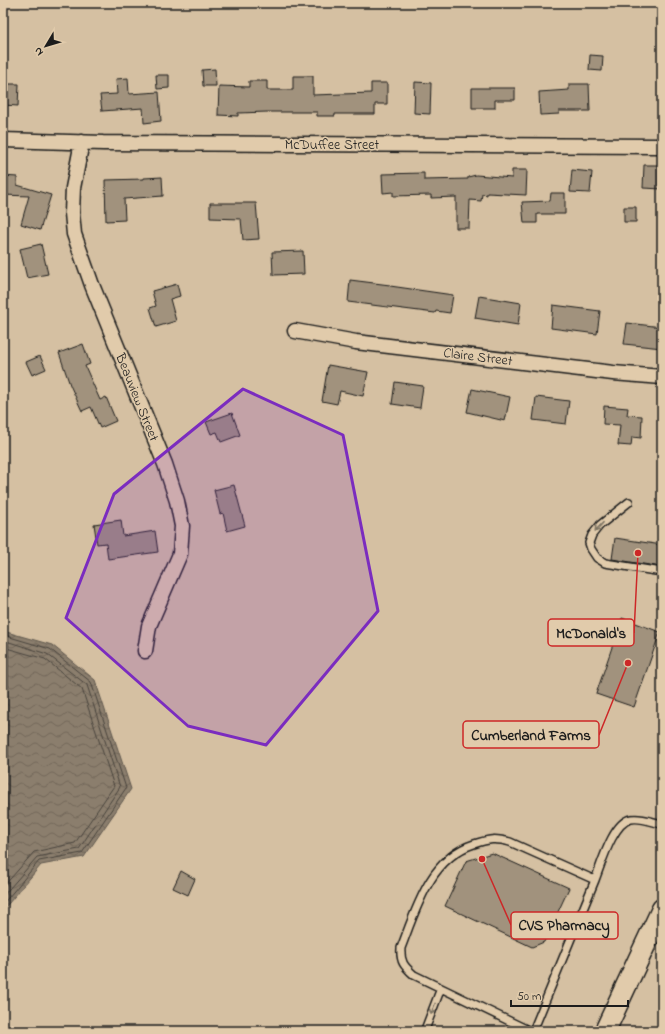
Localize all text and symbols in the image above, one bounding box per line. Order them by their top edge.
north arrow [26,26,66,66]
text: N [30,44,48,59]
street label: McDuffee Street [285,135,379,156]
street label: Claire Street [442,343,514,372]
street label: Beauview Street [109,349,164,445]
one-way arrow [595,522,604,532]
callout: McDonald's [548,619,634,646]
text: McDonald's [556,623,626,645]
callout: Cumberland Farms [463,721,599,748]
text: Cumberland Farms [471,725,591,747]
callout: CVS Pharmacy [511,912,618,939]
text: CVS Pharmacy [518,915,610,939]
scale bar [511,982,628,1008]
text: 50 m [517,988,541,1006]
one-way arrow [428,1003,436,1015]

